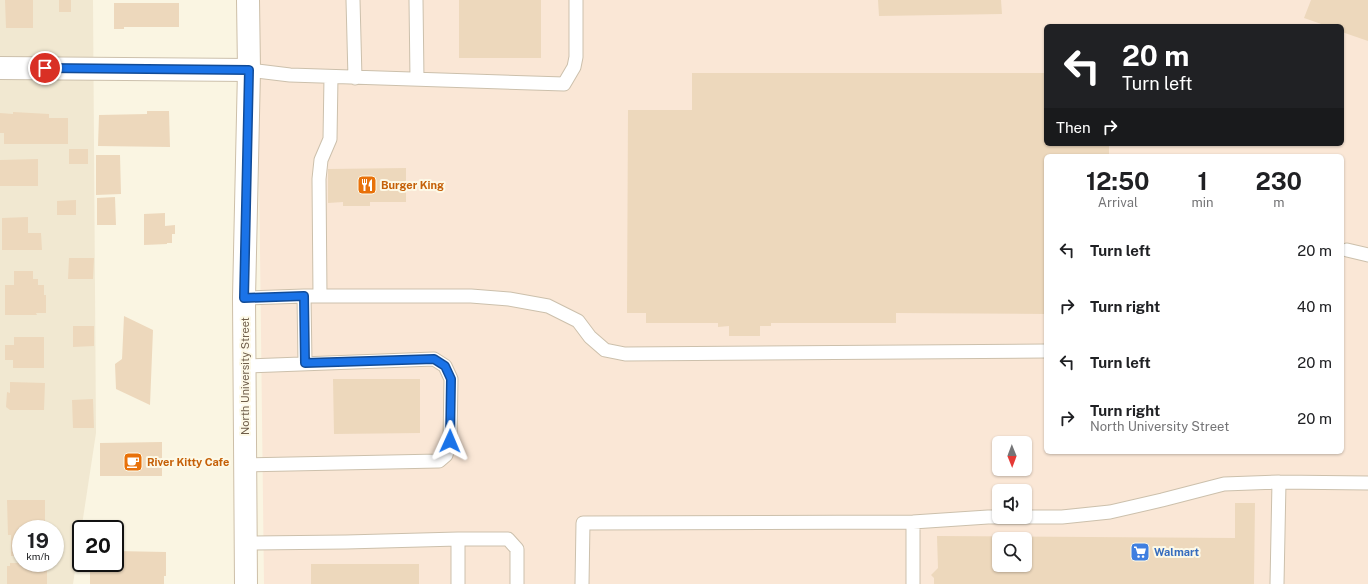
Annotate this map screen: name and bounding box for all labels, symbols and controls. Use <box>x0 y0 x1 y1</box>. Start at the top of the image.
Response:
text: 20 m <box>1122 39 1189 72</box>
icon: left <box>1056 40 1108 92</box>
pin <box>28 51 62 85</box>
icon: arrive <box>34 57 56 79</box>
text: Turn left <box>1122 73 1192 94</box>
icon: right <box>1099 116 1121 138</box>
text: Then <box>1056 119 1091 136</box>
text: 12:50 <box>1086 167 1150 195</box>
text: 1 <box>1197 167 1208 195</box>
text: 230 <box>1255 167 1302 195</box>
restaurant icon: Burger King <box>356 174 378 196</box>
place label: Burger King <box>381 179 444 191</box>
text: Arrival <box>1098 195 1138 210</box>
text: min <box>1192 195 1214 210</box>
text: m <box>1273 195 1284 210</box>
icon: left <box>1056 239 1078 261</box>
text: Turn left <box>1090 242 1151 259</box>
text: 20 m <box>1297 242 1332 259</box>
icon: right <box>1056 295 1078 317</box>
text: Turn right <box>1090 298 1160 315</box>
text: 40 m <box>1297 298 1332 315</box>
street label: North University Street <box>239 317 251 435</box>
icon: left <box>1056 351 1078 373</box>
text: Turn left <box>1090 354 1151 371</box>
text: 20 m <box>1297 354 1332 371</box>
text: Turn right <box>1090 402 1160 419</box>
icon: right <box>1056 407 1078 429</box>
text: 20 m <box>1297 410 1332 427</box>
text: North University Street <box>1090 419 1229 434</box>
position arrow <box>429 420 471 462</box>
north arrow <box>992 436 1032 476</box>
map controls <box>992 436 1032 572</box>
cafe icon: River Kitty Cafe <box>122 451 144 473</box>
place label: River Kitty Cafe <box>147 456 229 468</box>
button: sound <box>992 484 1032 524</box>
speed limit sign: 20 <box>72 520 124 572</box>
text: 19 <box>27 529 49 553</box>
button: search <box>992 532 1032 572</box>
supermarket icon: Walmart <box>1129 541 1151 563</box>
place label: Walmart <box>1154 546 1199 558</box>
text: km/h <box>26 550 50 562</box>

